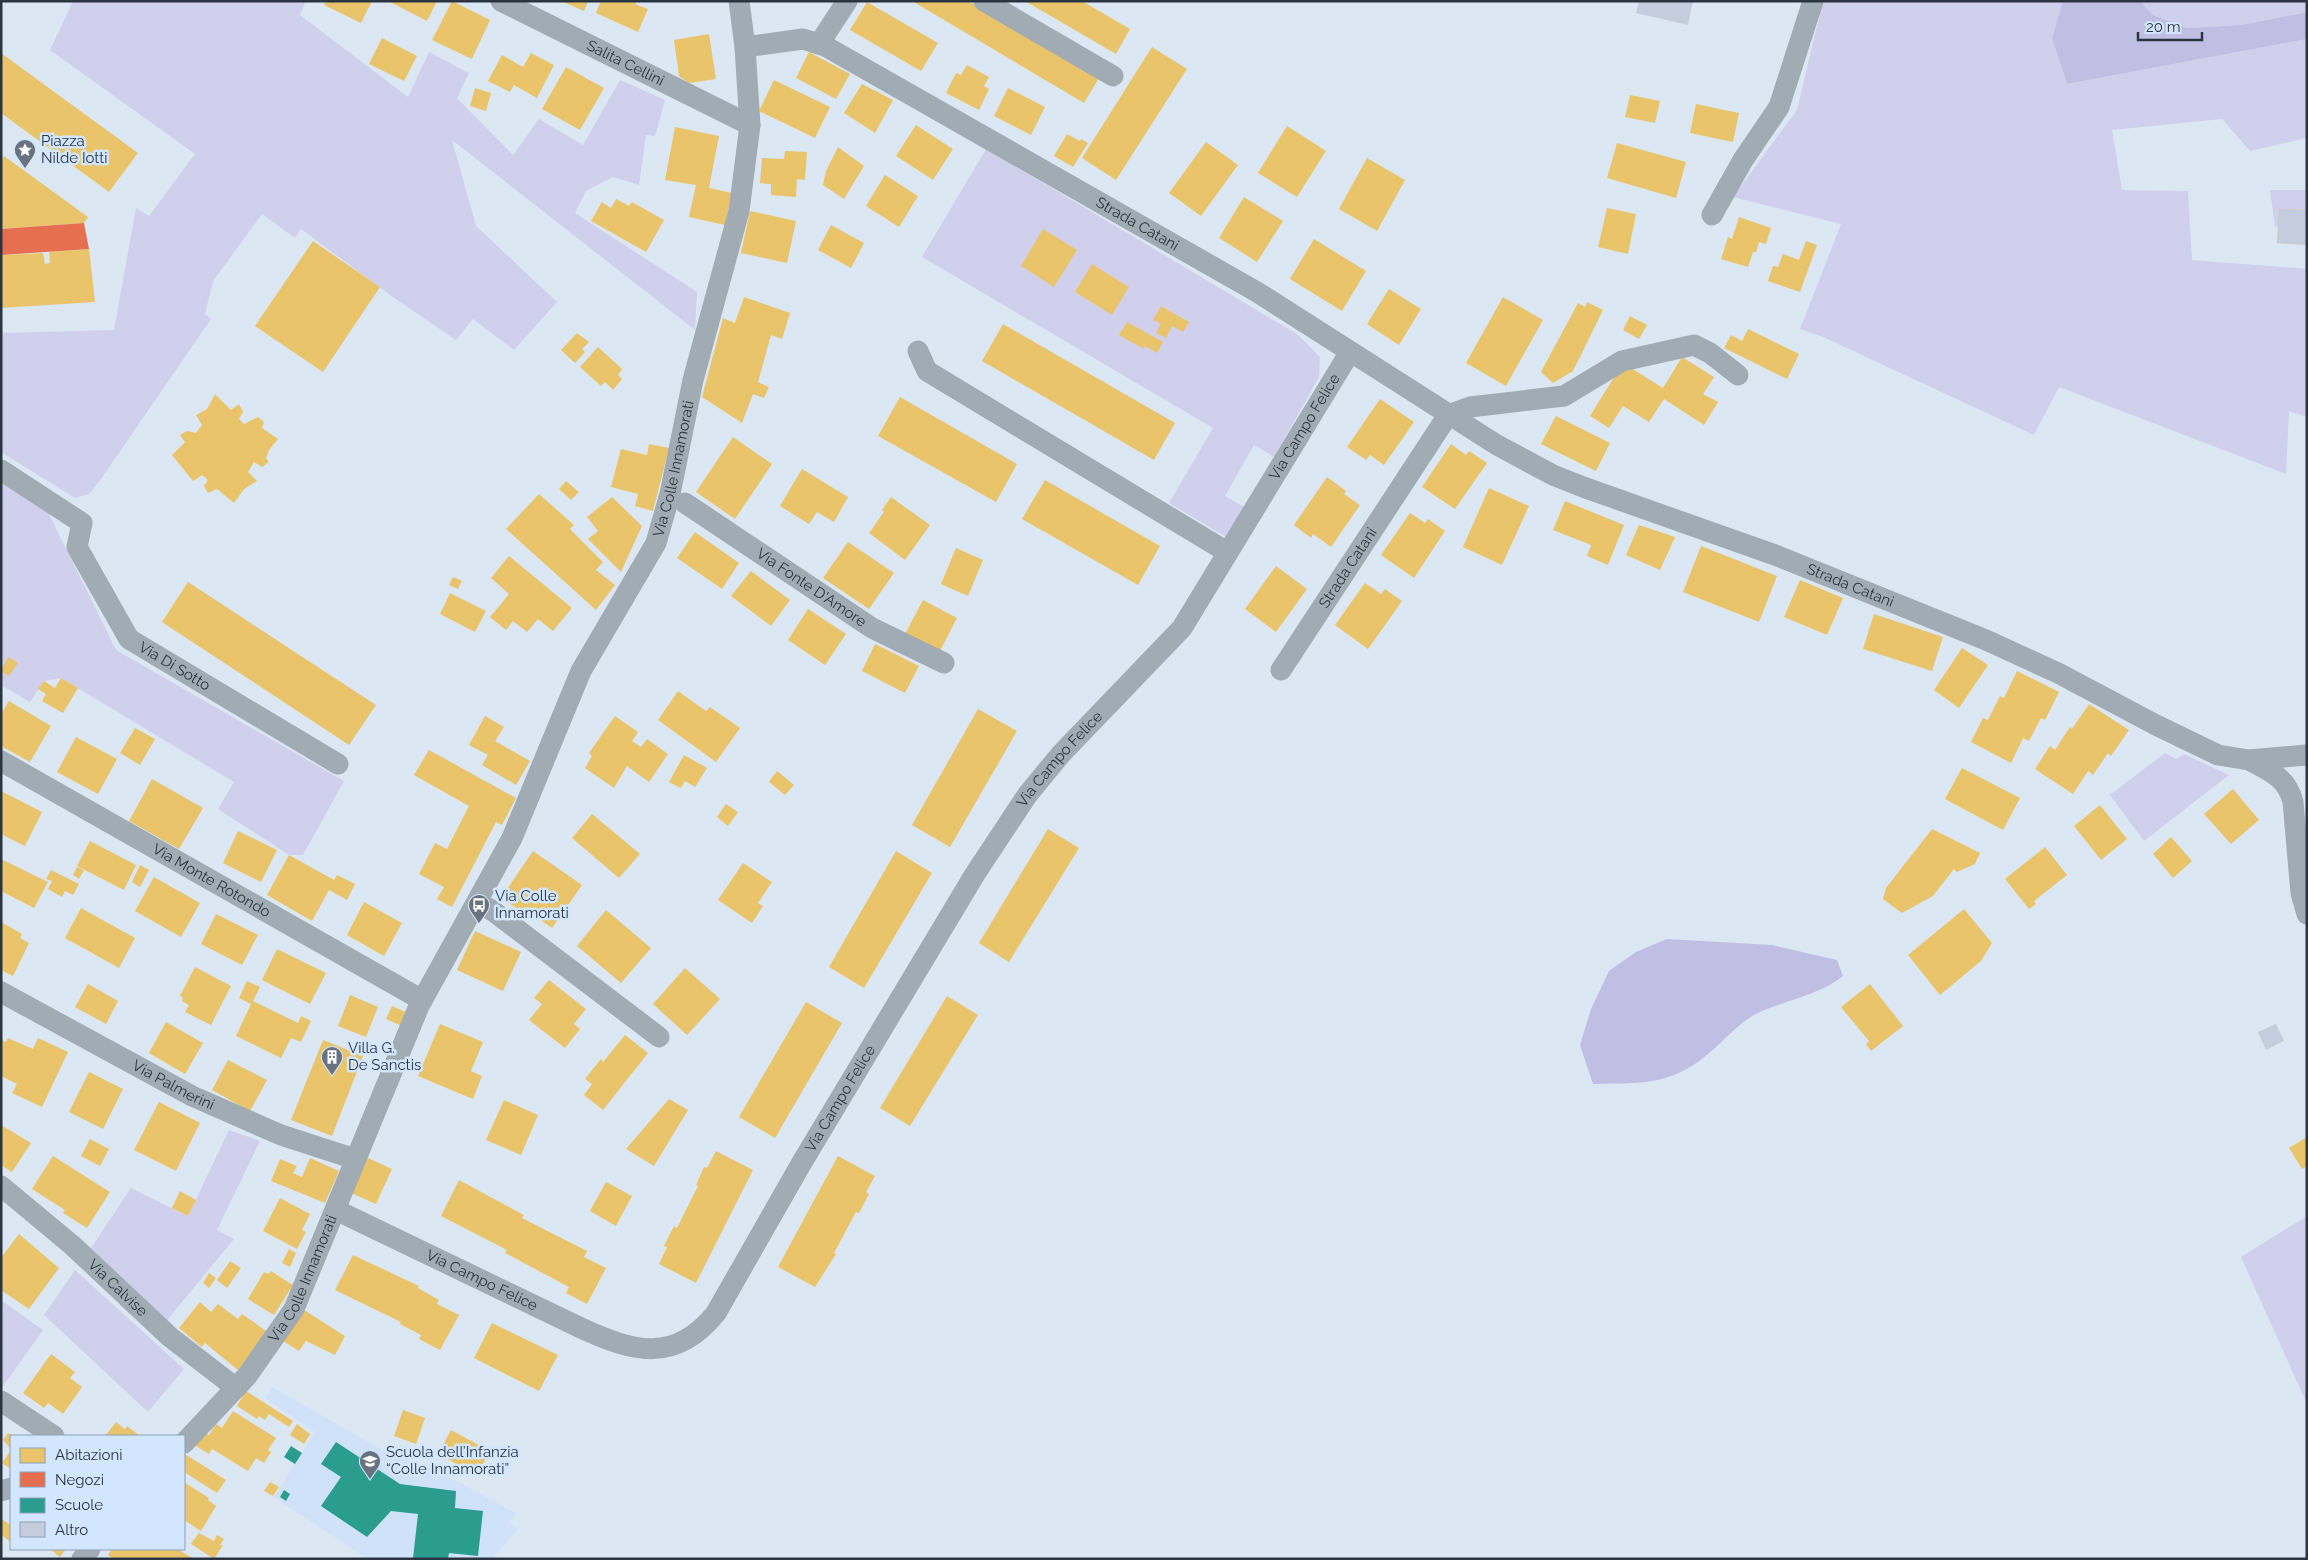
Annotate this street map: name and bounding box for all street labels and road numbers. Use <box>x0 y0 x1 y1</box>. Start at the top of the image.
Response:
street label: Salita Cellini <box>584 36 667 90</box>
street label: Strada Catani <box>1093 193 1182 255</box>
street label: Via Campo Felice <box>1265 370 1344 483</box>
street label: Via Colle Innamorati <box>649 399 698 539</box>
street label: Strada Catani <box>1315 524 1381 612</box>
street label: Via Fonte D'Amore <box>753 544 870 631</box>
street label: Strada Catani <box>1804 560 1896 611</box>
street label: Via Di Sotto <box>135 638 214 695</box>
street label: Via Campo Felice <box>1013 707 1106 810</box>
street label: Via Monte Rotondo <box>149 840 274 921</box>
street label: Via Campo Felice <box>801 1042 879 1155</box>
street label: Via Palmerini <box>129 1056 217 1114</box>
street label: Via Colle Innamorati <box>265 1212 341 1346</box>
street label: Via Campo Felice <box>423 1246 541 1315</box>
street label: Via Calvise <box>84 1256 151 1320</box>

